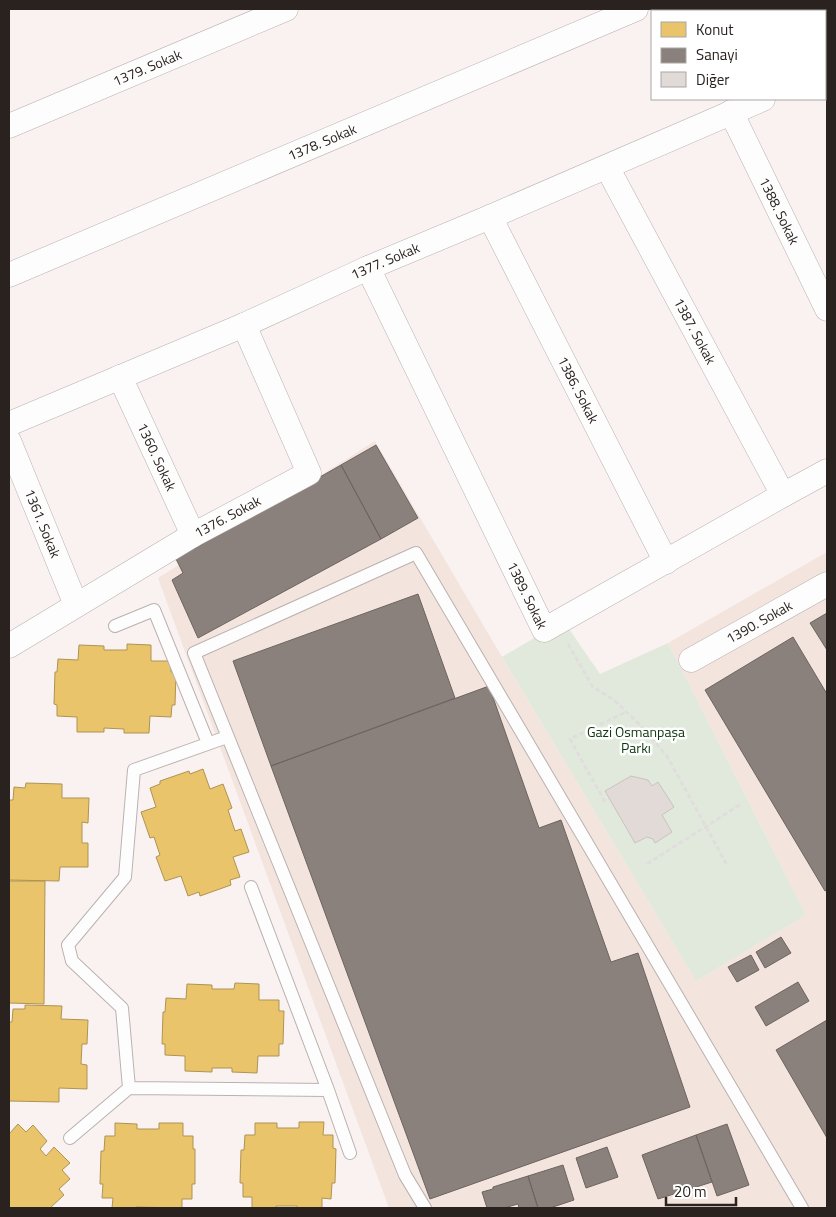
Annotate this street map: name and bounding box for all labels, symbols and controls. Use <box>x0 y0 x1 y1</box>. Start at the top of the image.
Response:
legend <box>651 10 826 100</box>
text: Konut <box>696 18 734 41</box>
street label: 1379. Sokak <box>109 43 185 91</box>
text: Sanayi <box>696 43 738 66</box>
text: Diğer <box>696 68 729 91</box>
street label: 1378. Sokak <box>284 118 360 166</box>
street label: 1388. Sokak <box>754 173 805 248</box>
street label: 1377. Sokak <box>347 237 423 285</box>
street label: 1387. Sokak <box>669 294 722 368</box>
street label: 1386. Sokak <box>553 352 605 427</box>
street label: 1360. Sokak <box>133 419 182 494</box>
street label: 1361. Sokak <box>20 485 67 561</box>
street label: 1376. Sokak <box>190 490 265 543</box>
street label: 1389. Sokak <box>502 558 553 633</box>
street label: 1390. Sokak <box>722 594 796 648</box>
park label: Gazi Osmanpaşa Parkı <box>587 721 685 758</box>
scale bar <box>666 1174 736 1206</box>
text: 20 m <box>674 1180 707 1203</box>

